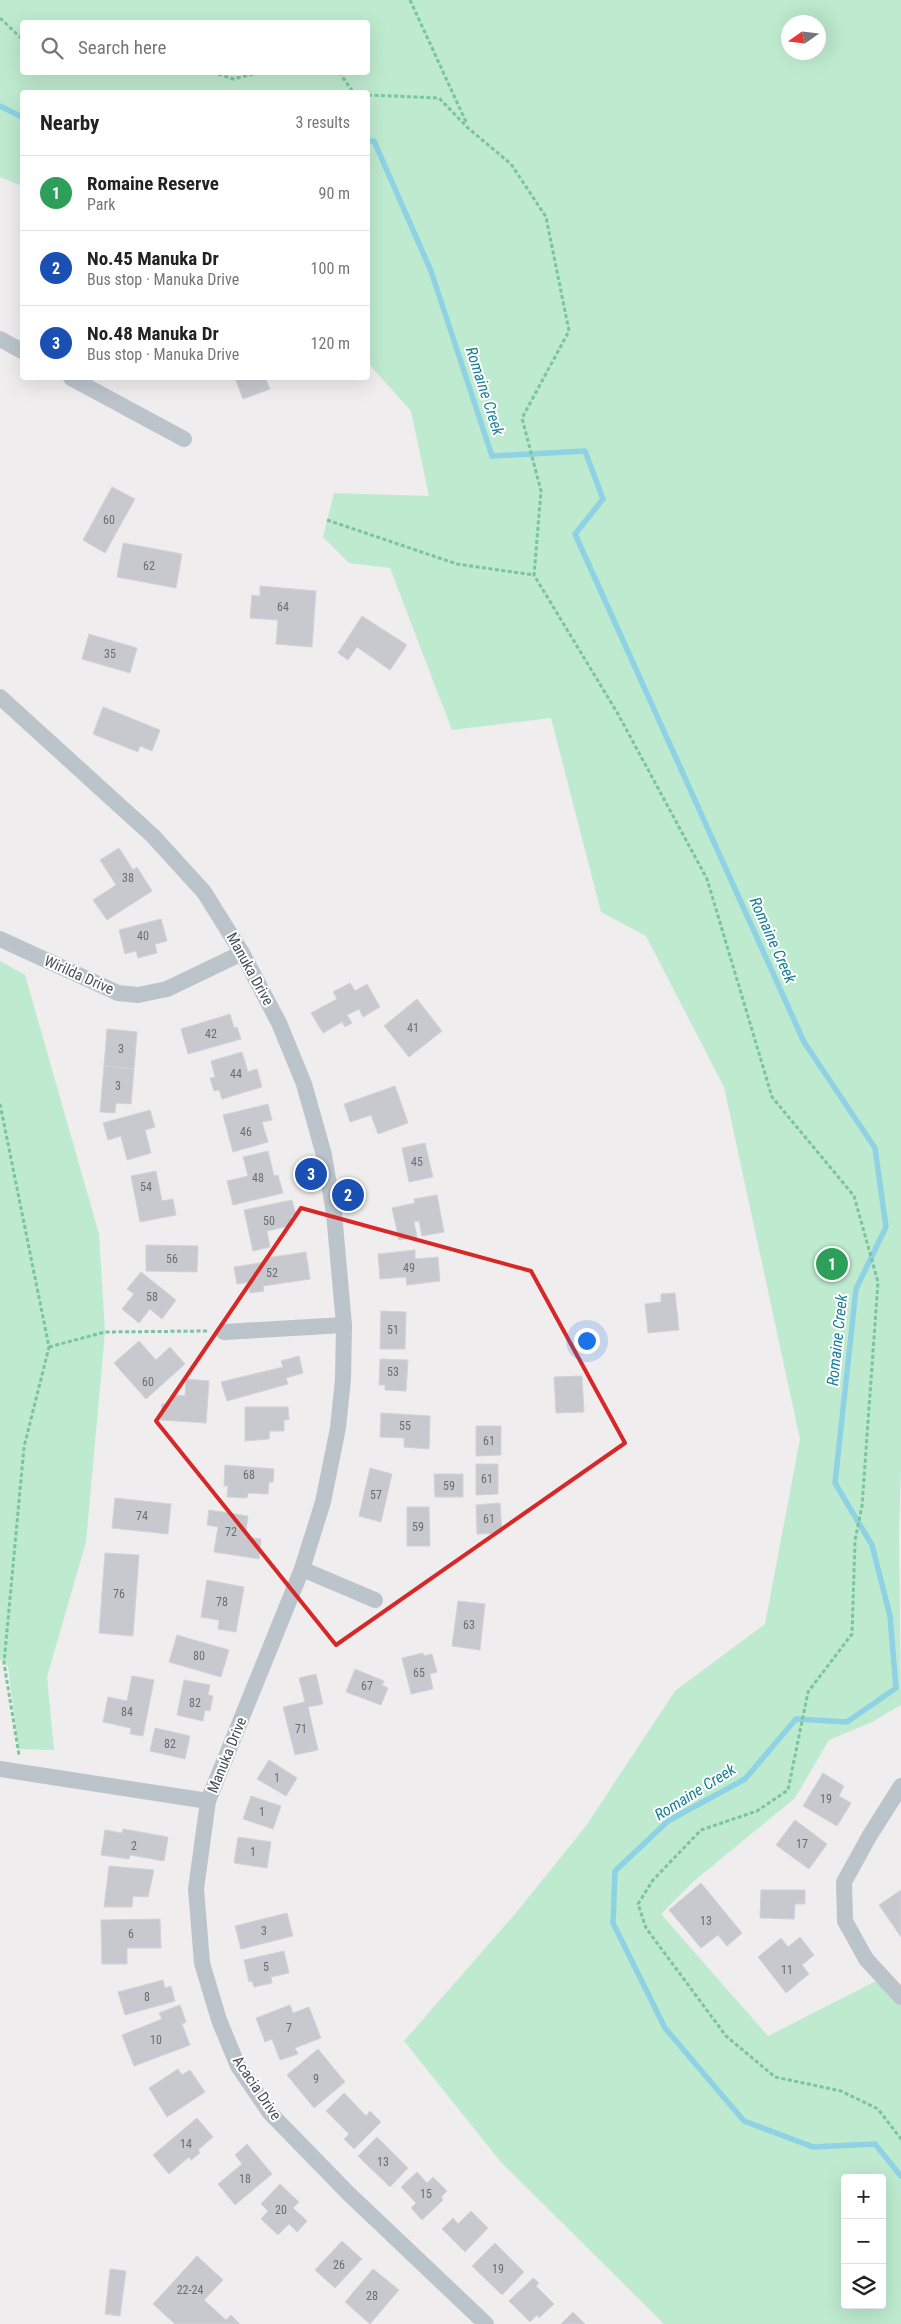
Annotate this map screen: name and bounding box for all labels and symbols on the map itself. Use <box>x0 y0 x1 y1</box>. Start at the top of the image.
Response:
north arrow <box>781 15 826 60</box>
water label: Romaine Creek <box>462 344 509 439</box>
house number: 60 <box>103 513 115 527</box>
house number: 62 <box>143 559 155 573</box>
house number: 64 <box>277 600 289 614</box>
house number: 35 <box>104 647 116 661</box>
house number: 38 <box>122 871 134 885</box>
water label: Romaine Creek <box>746 894 801 987</box>
house number: 40 <box>137 929 149 943</box>
street label: Manuka Drive <box>223 929 277 1009</box>
street label: Wirilda Drive <box>41 952 117 998</box>
house number: 41 <box>407 1021 419 1035</box>
house number: 42 <box>205 1027 217 1041</box>
house number: 3 <box>118 1042 124 1056</box>
house number: 44 <box>230 1067 242 1081</box>
house number: 3 <box>115 1079 121 1093</box>
house number: 46 <box>240 1125 252 1139</box>
pin: 3 <box>295 1155 327 1193</box>
house number: 45 <box>411 1155 423 1169</box>
house number: 48 <box>252 1171 264 1185</box>
pin: 2 <box>332 1176 364 1214</box>
house number: 54 <box>140 1180 152 1194</box>
house number: 50 <box>263 1214 275 1228</box>
pin: 1 <box>816 1245 848 1283</box>
house number: 56 <box>166 1252 178 1266</box>
house number: 49 <box>403 1261 415 1275</box>
house number: 52 <box>266 1266 278 1280</box>
house number: 58 <box>146 1290 158 1304</box>
water label: Romaine Creek <box>823 1292 851 1387</box>
house number: 51 <box>387 1323 399 1337</box>
your location <box>574 1328 600 1354</box>
house number: 53 <box>387 1365 399 1379</box>
house number: 60 <box>142 1375 154 1389</box>
house number: 55 <box>399 1419 411 1433</box>
house number: 61 <box>483 1434 495 1448</box>
house number: 68 <box>243 1468 255 1482</box>
house number: 61 <box>481 1472 493 1486</box>
house number: 59 <box>443 1479 455 1493</box>
house number: 57 <box>370 1488 382 1502</box>
house number: 74 <box>136 1509 148 1523</box>
house number: 61 <box>483 1512 495 1526</box>
house number: 59 <box>412 1520 424 1534</box>
house number: 72 <box>225 1525 237 1539</box>
house number: 76 <box>113 1587 125 1601</box>
house number: 78 <box>216 1595 228 1609</box>
house number: 63 <box>463 1618 475 1632</box>
house number: 80 <box>193 1649 205 1663</box>
house number: 65 <box>413 1666 425 1680</box>
house number: 67 <box>361 1679 373 1693</box>
house number: 82 <box>189 1696 201 1710</box>
house number: 84 <box>121 1705 133 1719</box>
street label: Manuka Drive <box>204 1714 250 1796</box>
house number: 71 <box>295 1722 307 1736</box>
house number: 82 <box>164 1737 176 1751</box>
water label: Romaine Creek <box>651 1759 740 1824</box>
house number: 1 <box>274 1771 280 1785</box>
house number: 19 <box>820 1792 832 1806</box>
house number: 1 <box>259 1805 265 1819</box>
house number: 17 <box>796 1837 808 1851</box>
house number: 2 <box>131 1839 137 1853</box>
house number: 1 <box>250 1845 256 1859</box>
house number: 13 <box>700 1914 712 1928</box>
house number: 3 <box>261 1924 267 1938</box>
house number: 6 <box>128 1927 134 1941</box>
house number: 5 <box>263 1960 269 1974</box>
house number: 11 <box>781 1963 793 1977</box>
house number: 8 <box>144 1990 150 2004</box>
house number: 7 <box>286 2021 292 2035</box>
house number: 10 <box>150 2033 162 2047</box>
street label: Acacia Drive <box>229 2052 285 2124</box>
house number: 9 <box>313 2072 319 2086</box>
house number: 14 <box>180 2137 192 2151</box>
house number: 13 <box>377 2155 389 2169</box>
house number: 18 <box>239 2172 251 2186</box>
house number: 15 <box>420 2187 432 2201</box>
house number: 20 <box>275 2203 287 2217</box>
house number: 26 <box>333 2258 345 2272</box>
house number: 19 <box>492 2262 504 2276</box>
house number: 22-24 <box>177 2283 203 2297</box>
house number: 28 <box>366 2289 378 2303</box>

